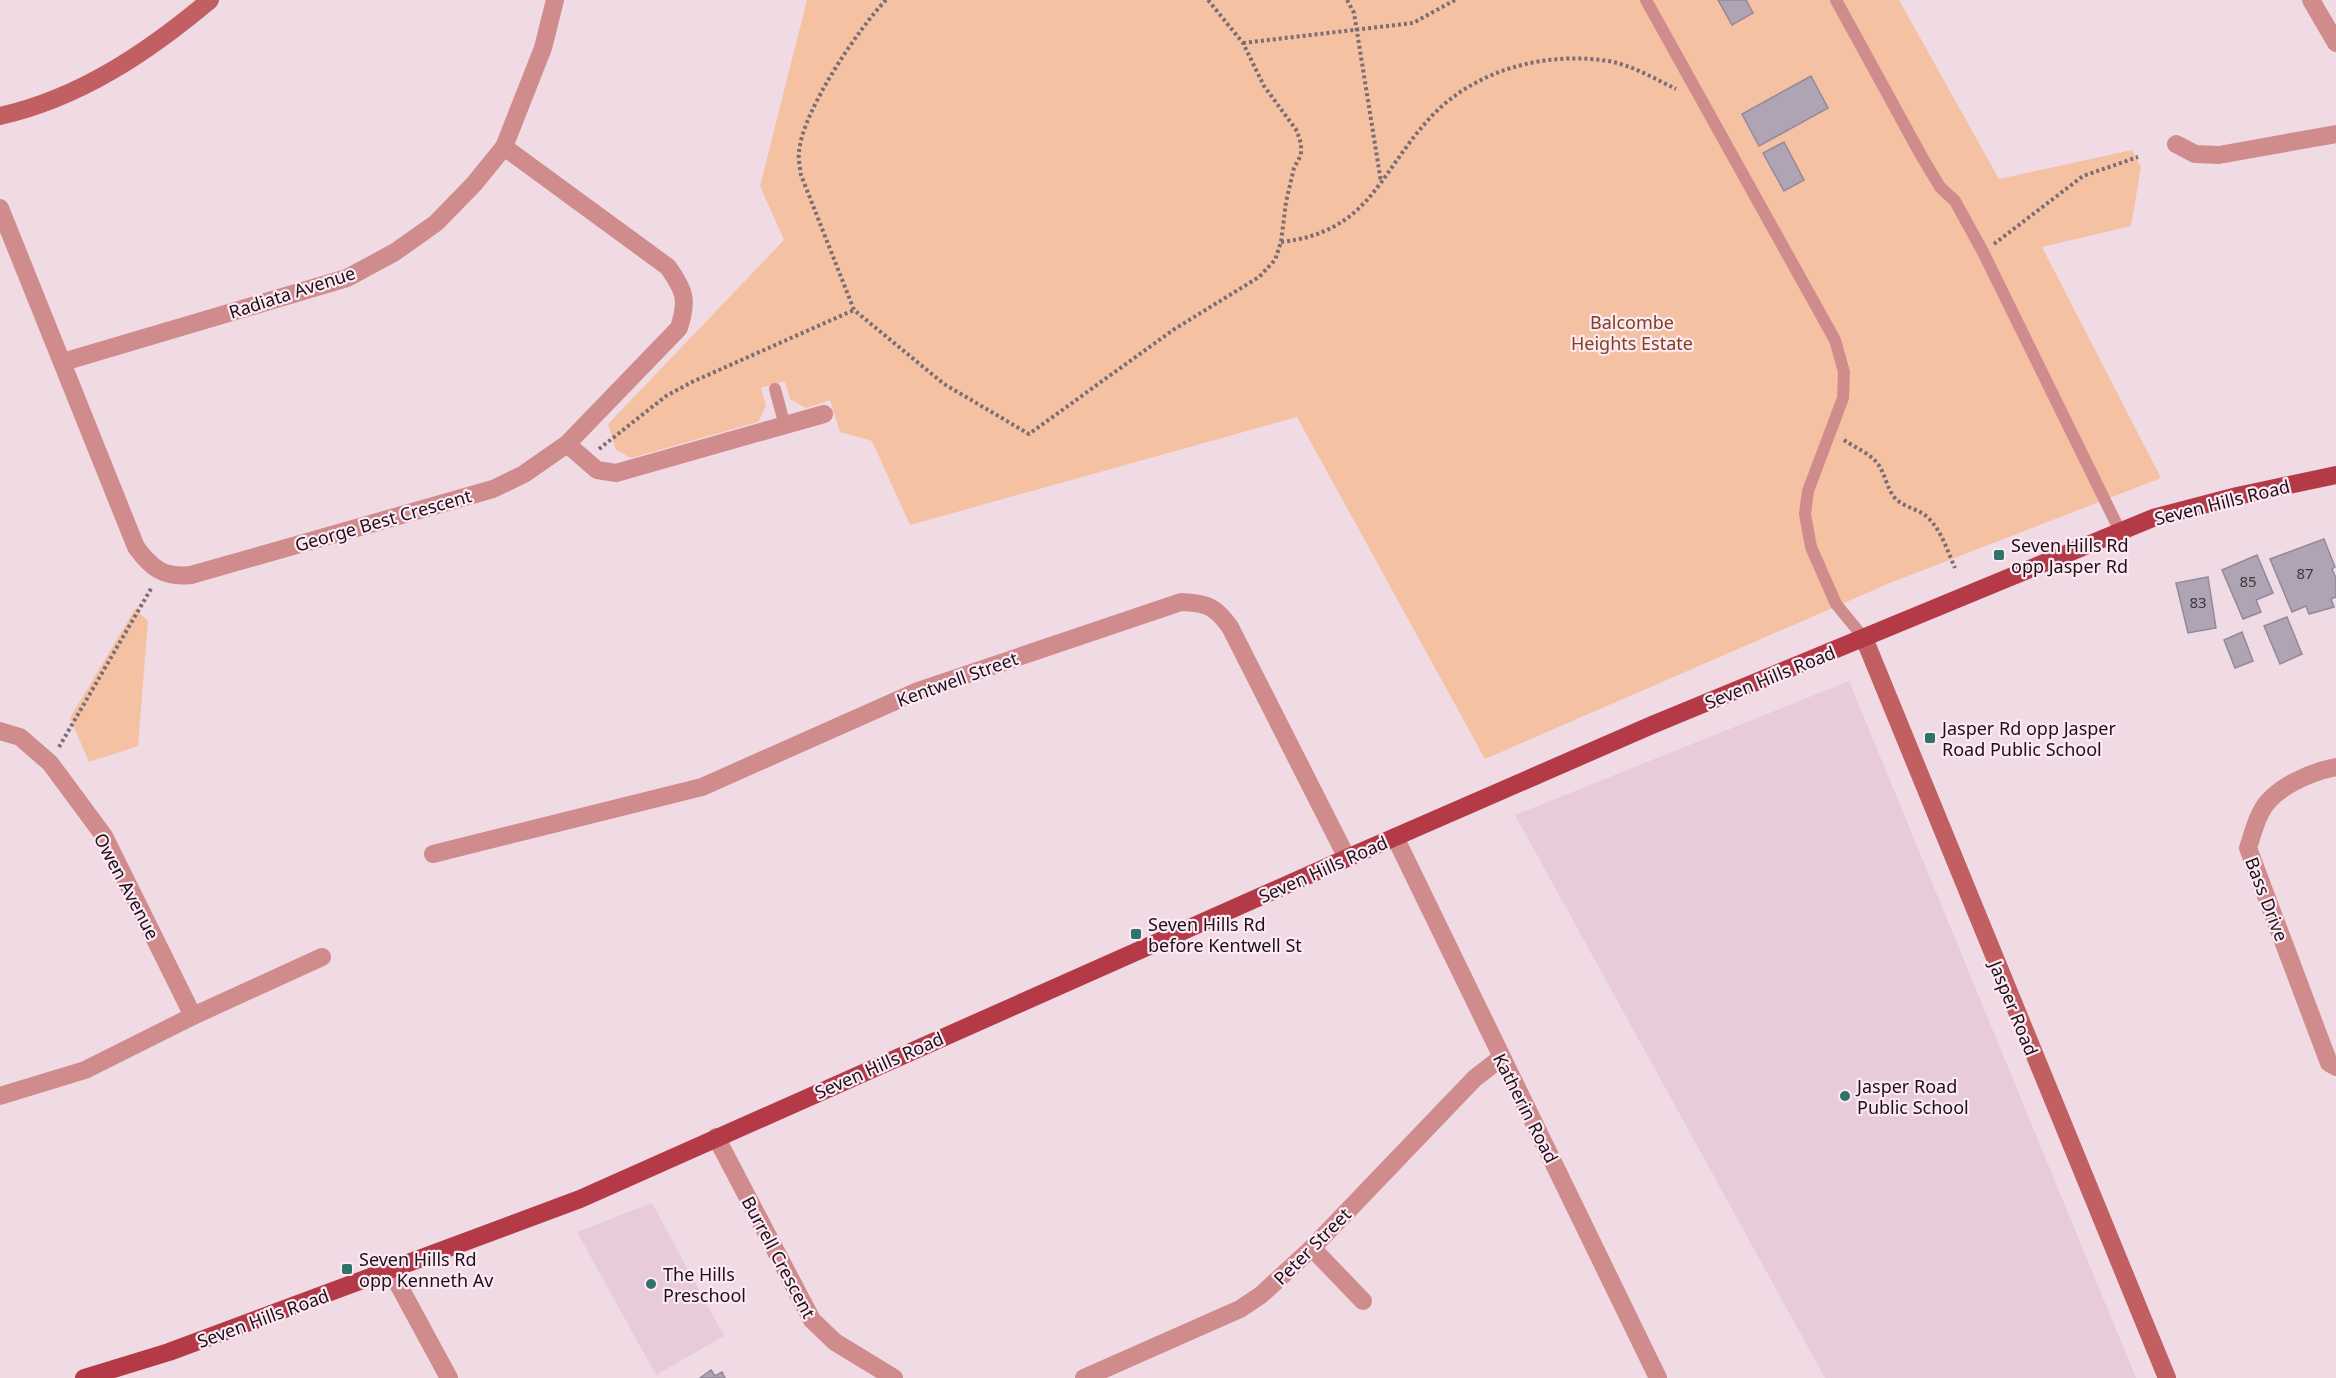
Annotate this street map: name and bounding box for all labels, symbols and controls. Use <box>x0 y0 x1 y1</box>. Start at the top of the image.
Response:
street label: Radiata Avenue <box>226 260 358 324</box>
park label: Balcombe Heights Estate <box>1571 310 1693 355</box>
street label: Seven Hills Road <box>2152 474 2292 530</box>
street label: George Best Crescent <box>292 483 475 557</box>
place label: Seven Hills Rd opp Jasper Rd <box>2011 533 2129 578</box>
marker: Seven Hills Rd opp Jasper Rd <box>1992 548 2006 562</box>
house number: 87 <box>2296 563 2314 583</box>
house number: 85 <box>2239 571 2257 591</box>
house number: 83 <box>2189 592 2207 612</box>
street label: Seven Hills Road <box>1701 640 1839 714</box>
street label: Kentwell Street <box>893 646 1021 712</box>
place label: Jasper Rd opp Jasper Road Public School <box>1940 716 2116 761</box>
marker: Jasper Rd opp Jasper Road Public School <box>1923 731 1937 745</box>
street label: Owen Avenue <box>89 829 165 943</box>
street label: Seven Hills Road <box>1255 830 1391 908</box>
street label: Bass Drive <box>2240 854 2294 944</box>
place label: Seven Hills Rd before Kentwell St <box>1148 912 1302 957</box>
marker: Seven Hills Rd before Kentwell St <box>1129 927 1143 941</box>
street label: Jasper Road <box>1983 955 2044 1059</box>
street label: Seven Hills Road <box>811 1026 947 1104</box>
street label: Katherin Road <box>1488 1049 1564 1167</box>
place label: Jasper Road Public School <box>1855 1074 1969 1119</box>
marker: Jasper Road Public School <box>1838 1089 1852 1103</box>
street label: Burrell Crescent <box>737 1192 822 1323</box>
street label: Peter Street <box>1268 1202 1356 1290</box>
place label: Seven Hills Rd opp Kenneth Av <box>359 1247 494 1292</box>
marker: Seven Hills Rd opp Kenneth Av <box>340 1262 354 1276</box>
place label: The Hills Preschool <box>663 1262 746 1307</box>
marker: The Hills Preschool <box>644 1277 658 1291</box>
street label: Seven Hills Road <box>194 1283 332 1353</box>

